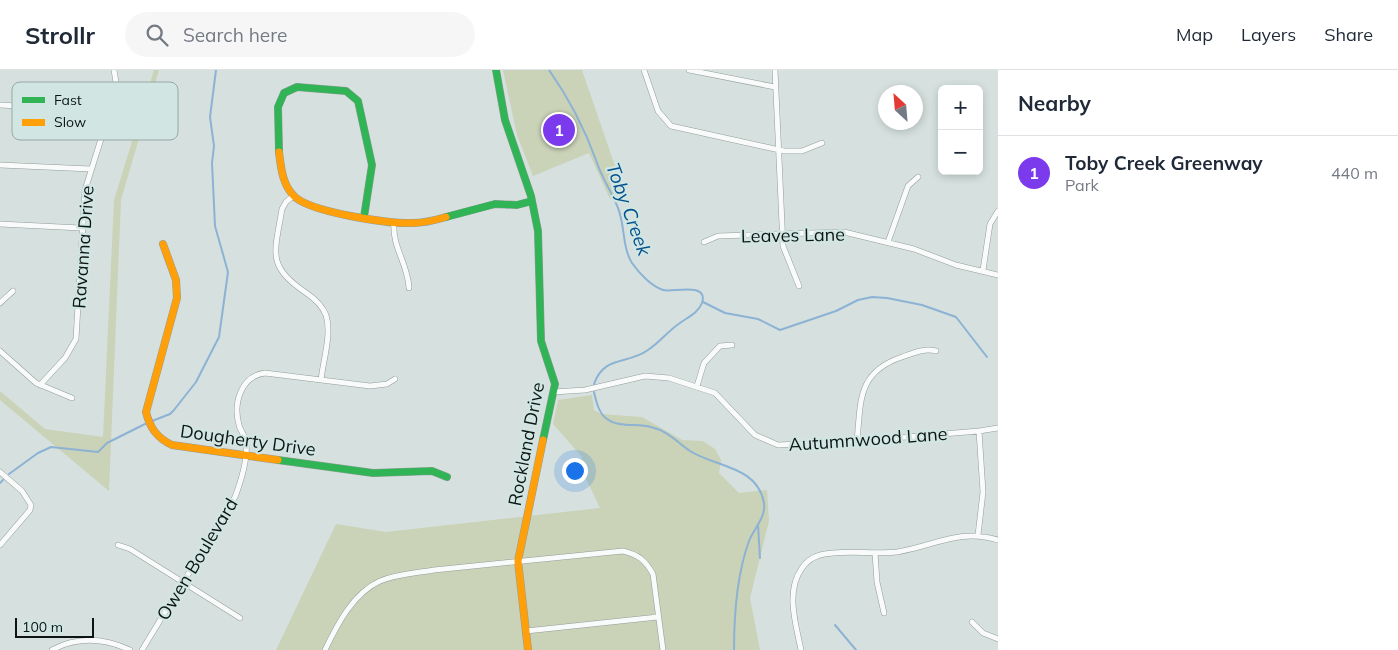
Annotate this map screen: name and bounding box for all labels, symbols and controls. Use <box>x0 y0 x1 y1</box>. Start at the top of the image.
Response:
search box <box>125 12 475 57</box>
text: Strollr <box>25 20 95 50</box>
icon: search <box>143 21 171 49</box>
text: Search here <box>183 23 287 47</box>
text: Map <box>1176 23 1213 46</box>
text: Layers <box>1241 23 1296 46</box>
text: Share <box>1324 23 1373 46</box>
legend <box>12 82 178 140</box>
north arrow <box>878 85 923 130</box>
map controls <box>938 85 983 175</box>
button: + <box>938 85 983 130</box>
text: Nearby <box>1018 90 1091 116</box>
text: Fast <box>54 91 82 109</box>
pin: 1 <box>543 111 575 149</box>
text: Slow <box>54 113 86 131</box>
button: − <box>938 130 983 175</box>
text: Toby Creek Greenway <box>1065 151 1263 175</box>
water label: Toby Creek <box>601 159 657 260</box>
text: 1 <box>1029 163 1039 183</box>
text: 440 m <box>1331 163 1378 183</box>
text: Park <box>1065 175 1099 195</box>
street label: Ravanna Drive <box>67 185 99 309</box>
street label: Leaves Lane <box>741 223 845 247</box>
street label: Rockland Drive <box>503 380 549 508</box>
street label: Dougherty Drive <box>179 419 317 461</box>
street label: Autumnwood Lane <box>788 422 948 456</box>
your location <box>562 458 588 484</box>
street label: Owen Boulevard <box>151 494 243 624</box>
scale bar <box>15 615 94 638</box>
text: 100 m <box>22 618 63 636</box>

